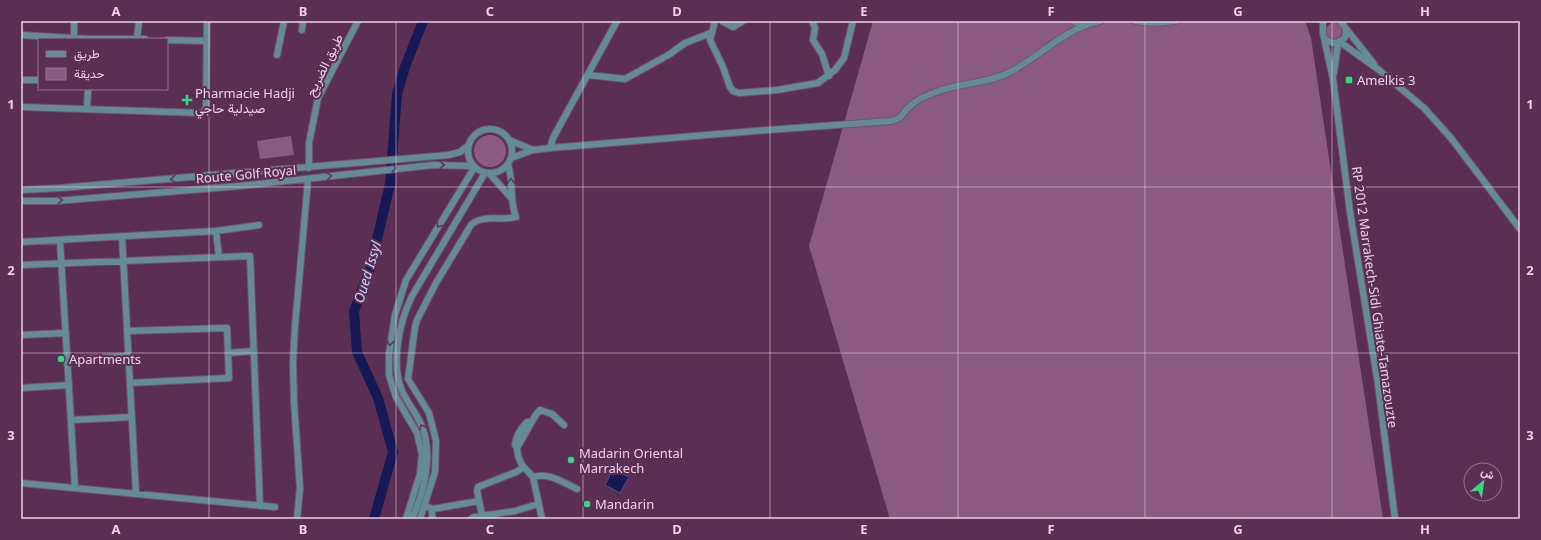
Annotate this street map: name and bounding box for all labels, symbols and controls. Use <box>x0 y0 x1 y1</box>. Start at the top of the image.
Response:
text: A <box>112 2 121 20</box>
text: B <box>299 2 307 20</box>
text: C <box>486 2 494 20</box>
text: D <box>672 2 682 20</box>
text: E <box>860 2 868 20</box>
text: F <box>1047 2 1055 20</box>
text: G <box>1233 2 1243 20</box>
text: H <box>1420 2 1430 20</box>
street label: طريق الضريح <box>301 31 348 100</box>
legend <box>38 38 168 90</box>
text: طريق <box>74 45 100 62</box>
text: حديقة <box>74 65 104 82</box>
place label: Amelkis 3 <box>1357 71 1416 89</box>
marker: Amelkis 3 <box>1344 75 1354 85</box>
place label: Pharmacie Hadji صيدلية حاجي <box>195 84 295 119</box>
text: 1 <box>7 95 15 113</box>
marker: Pharmacie Hadji صيدلية حاجي <box>182 95 192 105</box>
text: 1 <box>1526 95 1534 113</box>
street label: Route Golf Royal <box>195 161 297 187</box>
one-way arrow <box>439 161 445 169</box>
one-way arrow <box>391 164 397 173</box>
street label: RP 2012 Marrakech-Sidi Ghiate-Tamazouzte <box>1348 165 1402 429</box>
one-way arrow <box>326 172 332 181</box>
one-way arrow <box>170 174 176 183</box>
one-way arrow <box>507 178 515 184</box>
one-way arrow <box>57 196 63 205</box>
one-way arrow <box>437 221 444 228</box>
water label: Oued Issyl <box>349 238 386 305</box>
text: 2 <box>7 261 15 279</box>
text: 2 <box>1526 261 1534 279</box>
one-way arrow <box>387 340 395 346</box>
place label: Apartments <box>69 350 141 368</box>
marker: Apartments <box>56 354 66 364</box>
one-way arrow <box>419 423 427 431</box>
text: 3 <box>7 426 15 444</box>
text: 3 <box>1526 426 1534 444</box>
place label: Madarin Oriental Marrakech <box>579 444 683 477</box>
marker: Madarin Oriental Marrakech <box>566 455 576 465</box>
north arrow <box>1463 462 1503 502</box>
text: ش <box>1479 463 1498 483</box>
place label: Mandarin <box>595 495 654 513</box>
marker: Mandarin <box>582 499 592 509</box>
text: A <box>112 520 121 538</box>
text: B <box>299 520 307 538</box>
text: C <box>486 520 494 538</box>
text: D <box>672 520 682 538</box>
text: E <box>860 520 868 538</box>
text: F <box>1047 520 1055 538</box>
text: G <box>1233 520 1243 538</box>
text: H <box>1420 520 1430 538</box>

